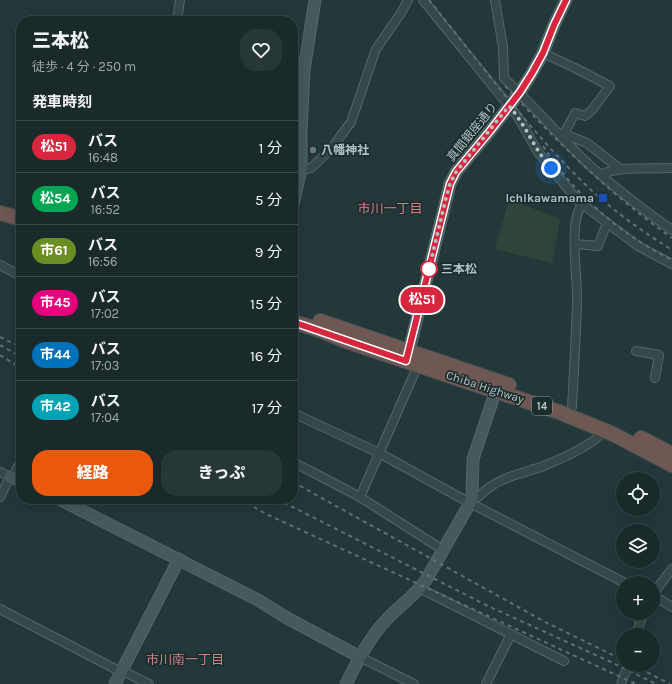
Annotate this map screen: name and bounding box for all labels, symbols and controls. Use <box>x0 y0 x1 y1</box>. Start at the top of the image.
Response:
button: heart <box>240 29 282 71</box>
text: 三本松 <box>32 30 89 52</box>
text: 徒歩 · 4 分 · 250 m <box>32 59 136 74</box>
text: 発車時刻 <box>32 93 92 111</box>
street label: 真間銀座通り <box>444 100 500 164</box>
text: バス <box>88 132 118 150</box>
text: 松51 <box>40 138 68 155</box>
text: 1 分 <box>258 139 282 157</box>
place label: 八幡神社 <box>321 143 369 157</box>
marker: 八幡神社 <box>308 145 318 155</box>
text: 16:48 <box>88 150 118 165</box>
your location <box>541 158 561 178</box>
text: バス <box>90 184 121 202</box>
text: 松54 <box>40 190 70 207</box>
text: 5 分 <box>255 191 282 209</box>
place label: Ichikawamama <box>506 191 594 205</box>
marker: Ichikawamama <box>597 192 609 204</box>
district label: 市川一丁目 <box>357 201 423 216</box>
text: 16:52 <box>90 202 120 217</box>
text: バス <box>88 236 118 254</box>
text: 市61 <box>40 242 68 259</box>
text: 9 分 <box>255 243 282 261</box>
text: 16:56 <box>88 254 118 269</box>
marker: 三本松 <box>420 260 438 278</box>
place label: 三本松 <box>441 262 477 276</box>
line badge: 松51 <box>399 287 445 313</box>
text: バス <box>90 288 121 306</box>
text: 松51 <box>408 291 436 308</box>
text: 市45 <box>40 294 70 311</box>
text: 15 分 <box>250 295 282 313</box>
text: 17:02 <box>90 306 119 321</box>
text: バス <box>91 340 121 358</box>
text: 市44 <box>40 346 71 363</box>
text: 16 分 <box>250 347 282 365</box>
text: 17:03 <box>91 358 119 373</box>
street label: Chiba Highway <box>444 368 526 406</box>
text: バス <box>91 392 121 410</box>
road number: 14 <box>532 397 552 415</box>
text: 市42 <box>40 398 71 415</box>
text: 17 分 <box>251 399 282 417</box>
text: 17:04 <box>91 410 119 425</box>
button: 経路 <box>32 450 153 496</box>
button: きっぷ <box>161 450 282 496</box>
map controls <box>616 472 660 672</box>
button: locate <box>616 472 660 516</box>
button: layers <box>616 524 660 568</box>
button: + <box>616 576 660 620</box>
button: − <box>616 628 660 672</box>
district label: 市川南一丁目 <box>146 652 224 667</box>

